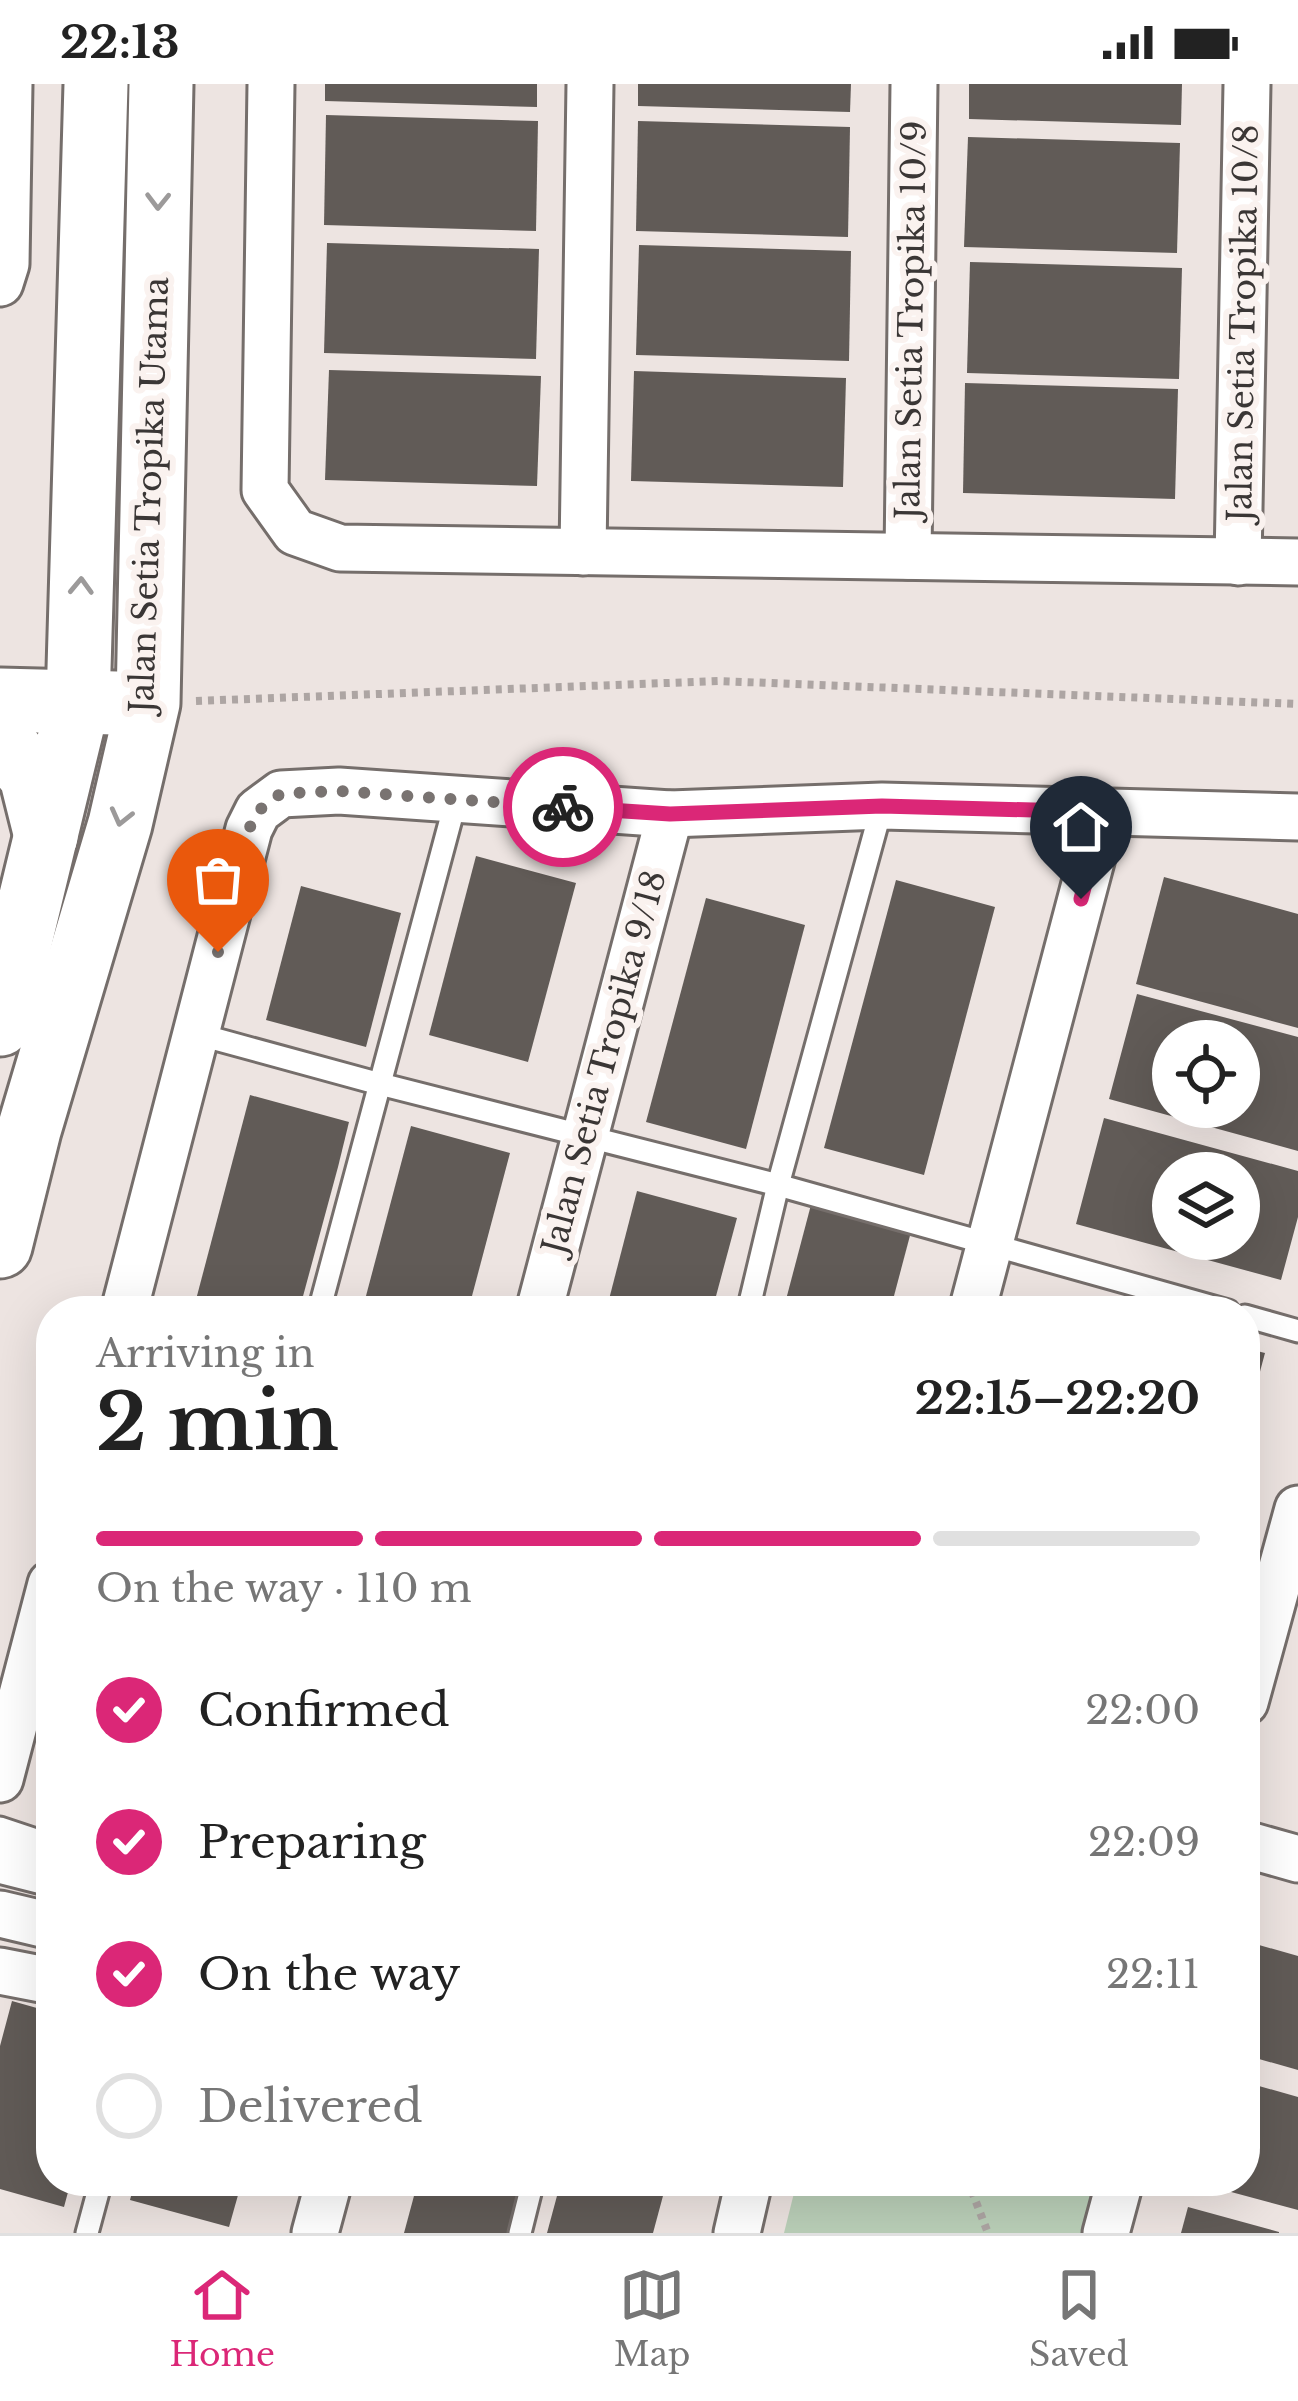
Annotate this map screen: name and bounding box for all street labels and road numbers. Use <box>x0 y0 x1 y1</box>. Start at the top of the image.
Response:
street label: Jalan Setia Tropika 10/9 <box>887 120 935 524</box>
street label: Jalan Setia Tropika 10/8 <box>1219 124 1267 526</box>
street label: Jalan Setia Tropika Utama <box>121 276 177 718</box>
street label: Jalan Setia Tropika 9/18 <box>532 866 675 1262</box>

